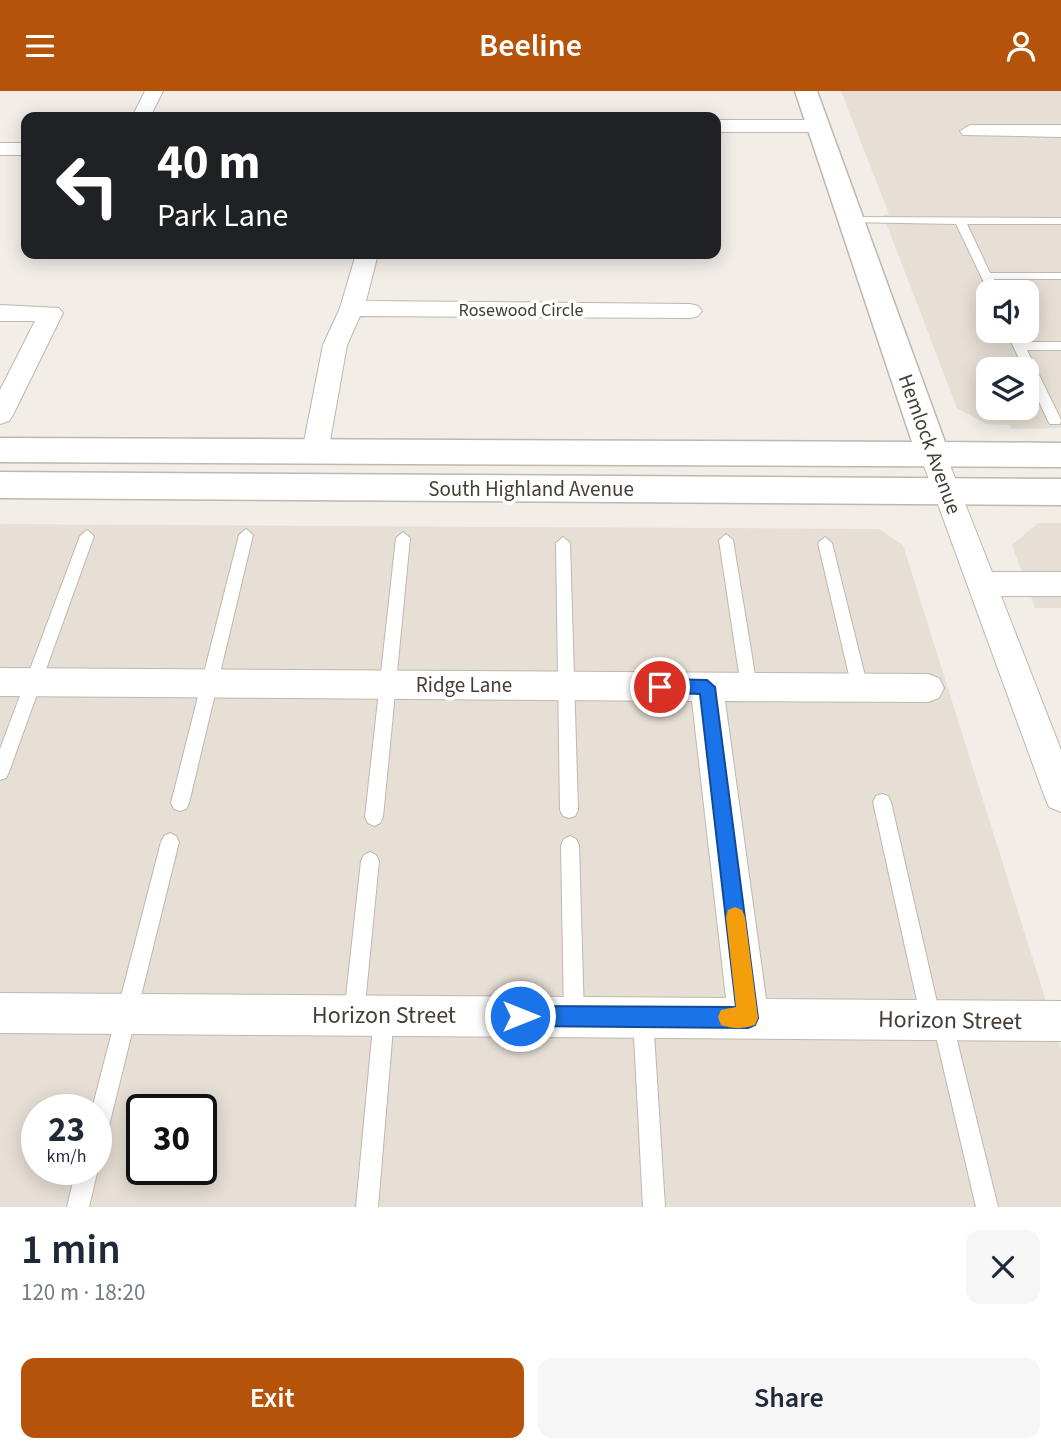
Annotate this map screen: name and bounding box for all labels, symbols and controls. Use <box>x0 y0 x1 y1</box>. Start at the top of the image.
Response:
text: Beeline <box>479 23 582 69</box>
icon: menu <box>21 27 59 65</box>
icon: person <box>1002 27 1040 65</box>
text: 40 m <box>157 128 261 198</box>
icon: left <box>42 140 133 231</box>
text: Park Lane <box>157 193 288 239</box>
map controls <box>976 280 1039 420</box>
button: sound <box>976 280 1039 343</box>
street label: Rosewood Circle <box>459 298 583 323</box>
button: layers <box>976 357 1039 420</box>
street label: Hemlock Avenue <box>891 370 969 518</box>
street label: South Highland Avenue <box>428 474 634 504</box>
pin <box>630 657 690 717</box>
icon: arrive <box>641 668 679 706</box>
street label: Ridge Lane <box>416 670 512 700</box>
position arrow <box>483 979 557 1053</box>
street label: Horizon Street <box>312 998 456 1033</box>
street label: Horizon Street <box>878 1002 1022 1039</box>
speed limit sign: 30 <box>126 1094 217 1185</box>
text: 23 <box>48 1105 85 1155</box>
text: km/h <box>47 1144 86 1169</box>
text: 1 min <box>21 1220 121 1280</box>
button: close <box>966 1230 1040 1304</box>
text: 120 m · 18:20 <box>21 1276 145 1309</box>
button: Exit <box>21 1358 524 1438</box>
button: Share <box>538 1358 1040 1438</box>

